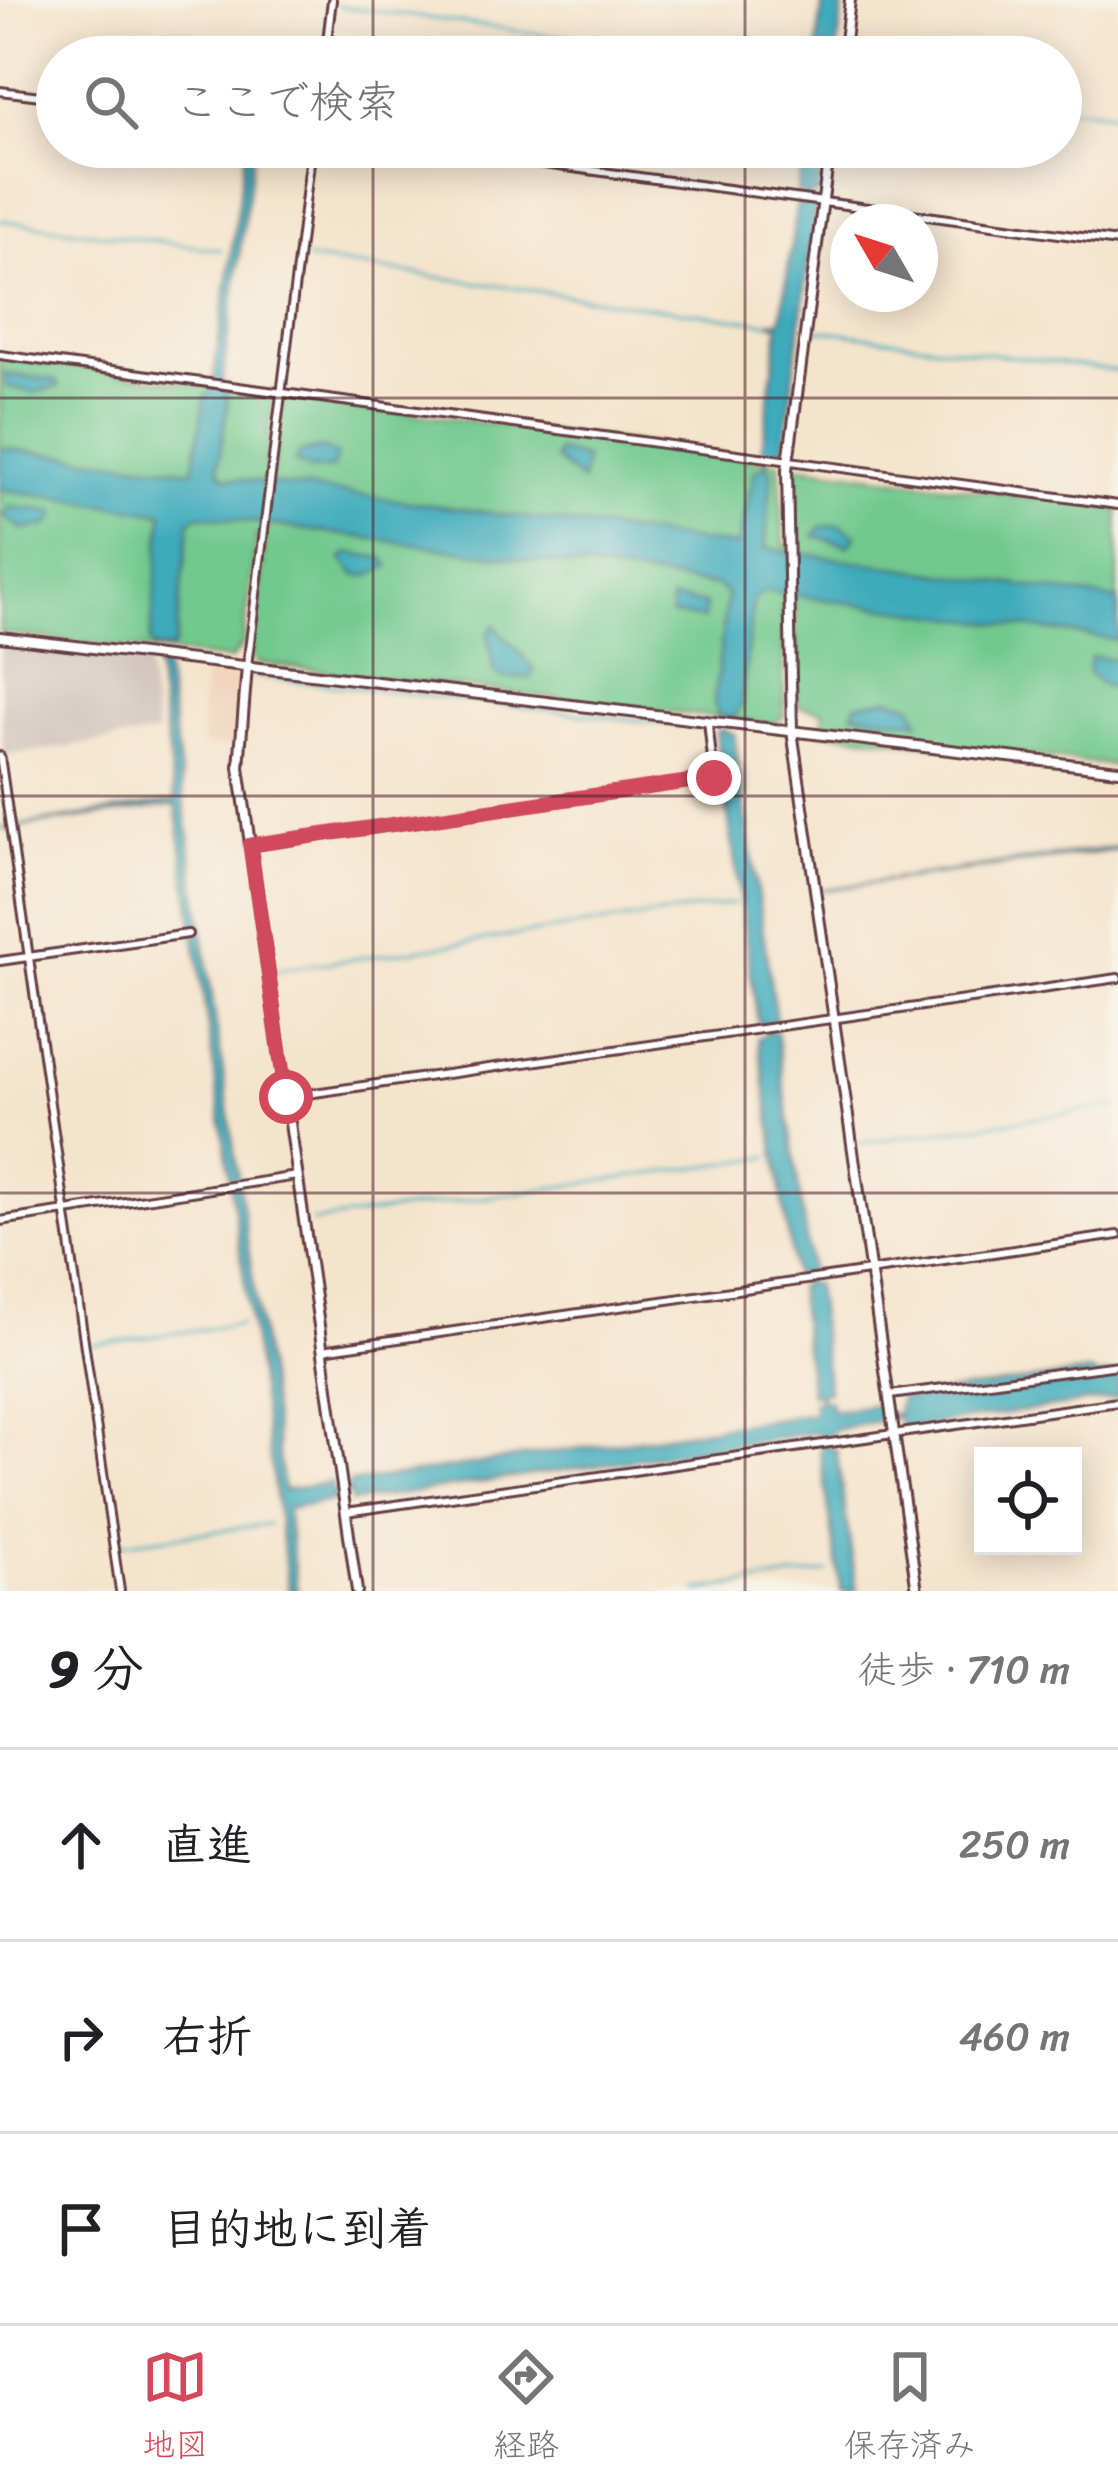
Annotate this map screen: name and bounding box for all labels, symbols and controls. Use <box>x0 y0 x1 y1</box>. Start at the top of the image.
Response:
search box <box>36 36 1082 168</box>
text: ここで検索 <box>174 62 399 142</box>
icon: search <box>78 69 144 135</box>
north arrow <box>830 204 938 312</box>
route end <box>687 751 741 805</box>
route start <box>259 1070 313 1124</box>
map controls <box>974 1447 1082 1555</box>
button: locate <box>974 1447 1082 1555</box>
text: 9 分 <box>48 1624 144 1714</box>
text: 徒歩 · 710 m <box>858 1635 1070 1704</box>
text: 直進 <box>162 1805 252 1885</box>
text: 250 m <box>959 1810 1070 1879</box>
icon: ahead <box>48 1812 114 1878</box>
text: 右折 <box>162 1997 252 2077</box>
text: 460 m <box>959 2002 1070 2071</box>
icon: right <box>48 2004 114 2070</box>
text: 目的地に到着 <box>162 2189 432 2269</box>
icon: arrive <box>48 2196 114 2262</box>
tab: 地図 <box>142 2344 208 2474</box>
tab: 経路 <box>493 2344 559 2474</box>
tab: 保存済み <box>844 2344 976 2474</box>

